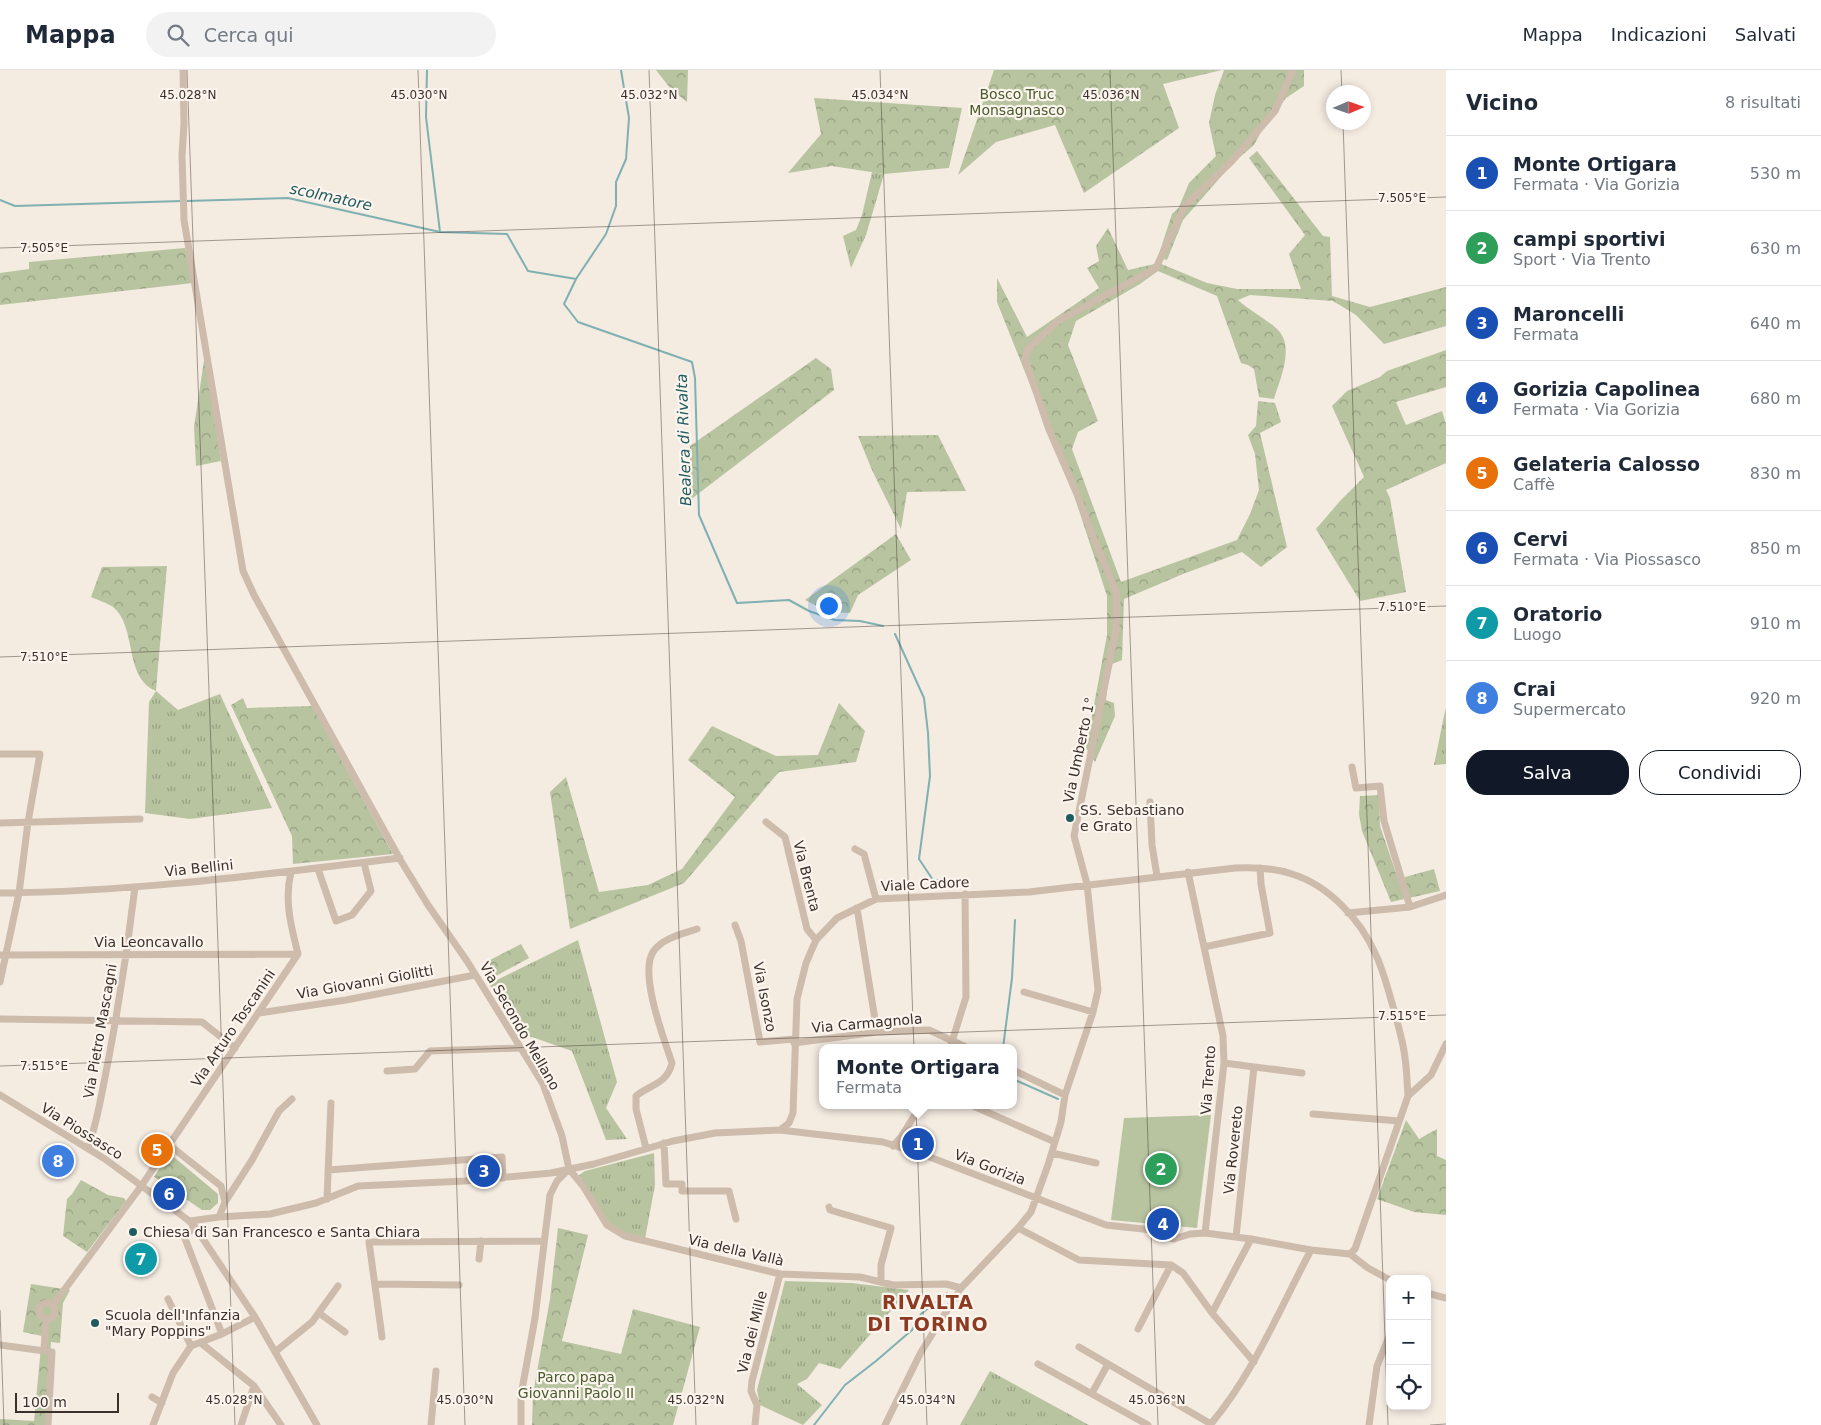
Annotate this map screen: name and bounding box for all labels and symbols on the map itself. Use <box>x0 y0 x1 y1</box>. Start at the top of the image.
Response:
north arrow <box>1326 85 1371 130</box>
park label: Bosco Truc Monsagnasco <box>969 86 1065 118</box>
text: 45.028°N <box>160 88 216 102</box>
text: 45.030°N <box>391 88 447 102</box>
text: 45.032°N <box>621 88 677 102</box>
text: 45.034°N <box>852 88 908 102</box>
text: 45.036°N <box>1083 88 1139 102</box>
water label: scolmatore <box>288 179 374 215</box>
text: 7.505°E <box>1378 191 1426 205</box>
text: 7.505°E <box>20 241 68 255</box>
water label: Bealera di Rivalta <box>673 373 695 507</box>
your location <box>816 593 842 619</box>
text: 7.510°E <box>1378 600 1426 614</box>
text: 7.510°E <box>20 650 68 664</box>
street label: Via Umberto 1° <box>1060 696 1098 804</box>
place label: SS. Sebastiano e Grato <box>1080 802 1184 834</box>
marker: SS. Sebastiano e Grato <box>1064 812 1076 824</box>
street label: Via Brenta <box>790 839 824 913</box>
street label: Via Bellini <box>164 856 234 880</box>
street label: Viale Cadore <box>880 874 970 894</box>
street label: Via Leoncavallo <box>94 934 204 950</box>
street label: Via Secondo Mellano <box>477 959 563 1093</box>
street label: Via Isonzo <box>750 961 780 1033</box>
street label: Via Pietro Mascagni <box>80 962 120 1100</box>
street label: Via Giovanni Giolitti <box>295 962 435 1002</box>
street label: Via Arturo Toscanini <box>188 966 278 1090</box>
text: 7.515°E <box>1378 1009 1426 1023</box>
street label: Via Carmagnola <box>811 1010 923 1036</box>
street label: Via Trento <box>1198 1045 1218 1115</box>
text: 7.515°E <box>20 1059 68 1073</box>
street label: Via Piossasco <box>38 1099 126 1163</box>
street label: Via Rovereto <box>1220 1105 1246 1195</box>
pin: 1 <box>902 1125 934 1163</box>
pin: 5 <box>141 1131 173 1169</box>
pin: 8 <box>42 1142 74 1180</box>
street label: Via Gorizia <box>952 1146 1028 1188</box>
pin: 2 <box>1145 1150 1177 1188</box>
pin: 3 <box>468 1152 500 1190</box>
pin: 6 <box>153 1175 185 1213</box>
pin: 4 <box>1147 1205 1179 1243</box>
place label: Chiesa di San Francesco e Santa Chiara <box>143 1224 420 1240</box>
marker: Chiesa di San Francesco e Santa Chiara <box>127 1226 139 1238</box>
street label: Via della Vallà <box>686 1231 786 1269</box>
pin: 7 <box>125 1240 157 1278</box>
street label: Via dei Mille <box>734 1289 770 1375</box>
district label: RIVALTA DI TORINO <box>867 1291 989 1335</box>
place label: Scuola dell'Infanzia "Mary Poppins" <box>105 1307 240 1339</box>
marker: Scuola dell'Infanzia "Mary Poppins" <box>89 1317 101 1329</box>
park label: Parco papa Giovanni Paolo II <box>518 1369 634 1401</box>
scale bar <box>15 1390 119 1413</box>
text: 45.028°N <box>206 1393 262 1407</box>
text: 45.030°N <box>437 1393 493 1407</box>
text: 45.032°N <box>668 1393 724 1407</box>
text: 45.034°N <box>899 1393 955 1407</box>
text: 45.036°N <box>1129 1393 1185 1407</box>

